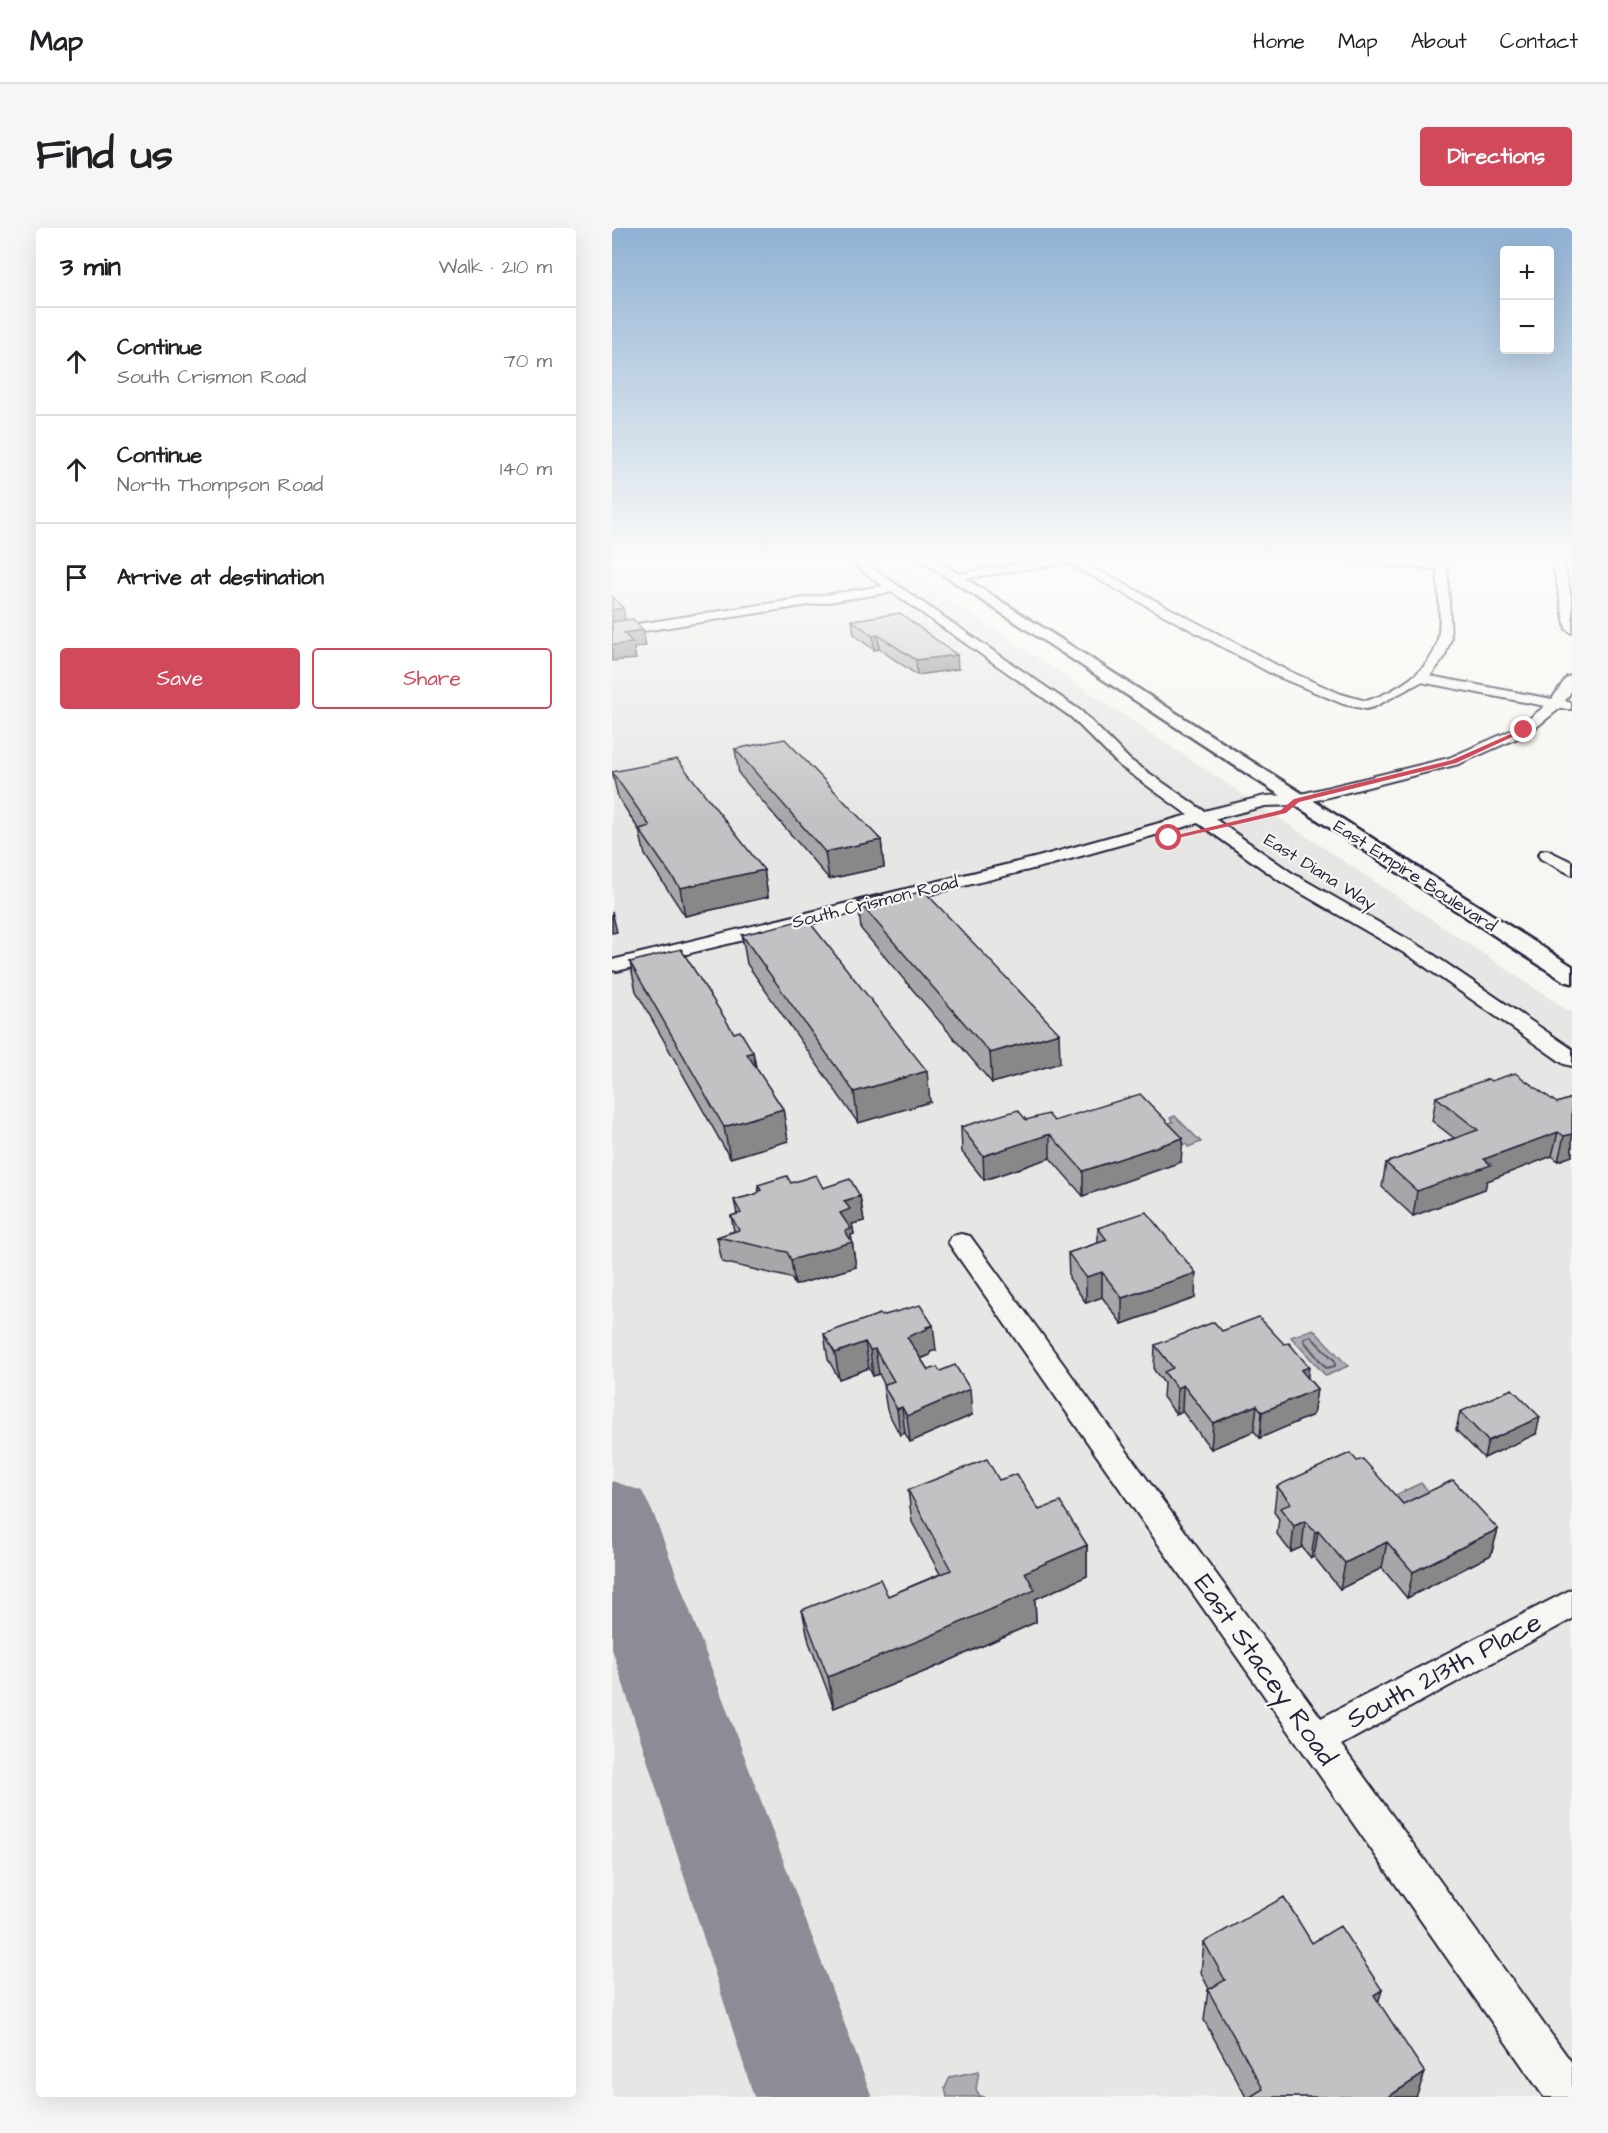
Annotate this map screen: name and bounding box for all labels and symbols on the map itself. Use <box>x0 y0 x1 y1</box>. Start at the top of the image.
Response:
route end <box>1510 716 1536 742</box>
street label: East Empire Boulevard <box>1329 814 1501 938</box>
route start <box>1155 824 1181 850</box>
street label: East Diana Way <box>1258 827 1381 917</box>
street label: South Crismon Road <box>789 869 961 935</box>
street label: East Stacey Road <box>1184 1566 1346 1774</box>
street label: South 213th Place <box>1340 1604 1548 1738</box>

